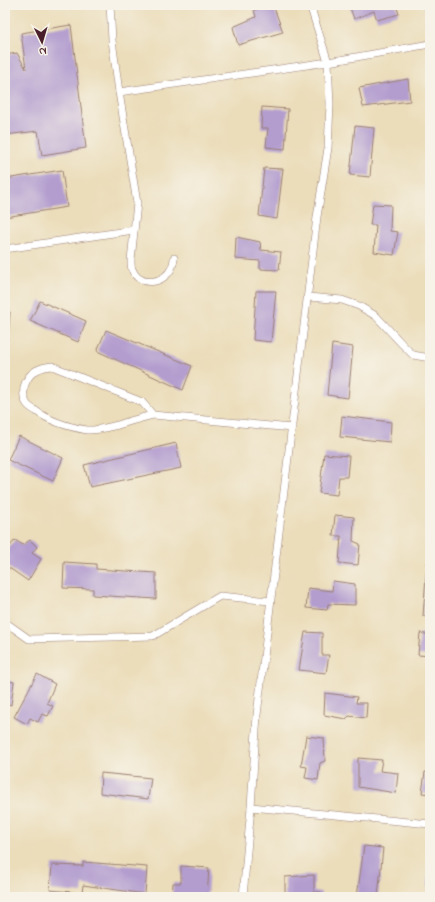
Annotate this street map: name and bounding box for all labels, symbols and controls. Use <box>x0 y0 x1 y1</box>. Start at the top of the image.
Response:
north arrow <box>22 22 62 62</box>
text: N <box>38 43 47 59</box>

